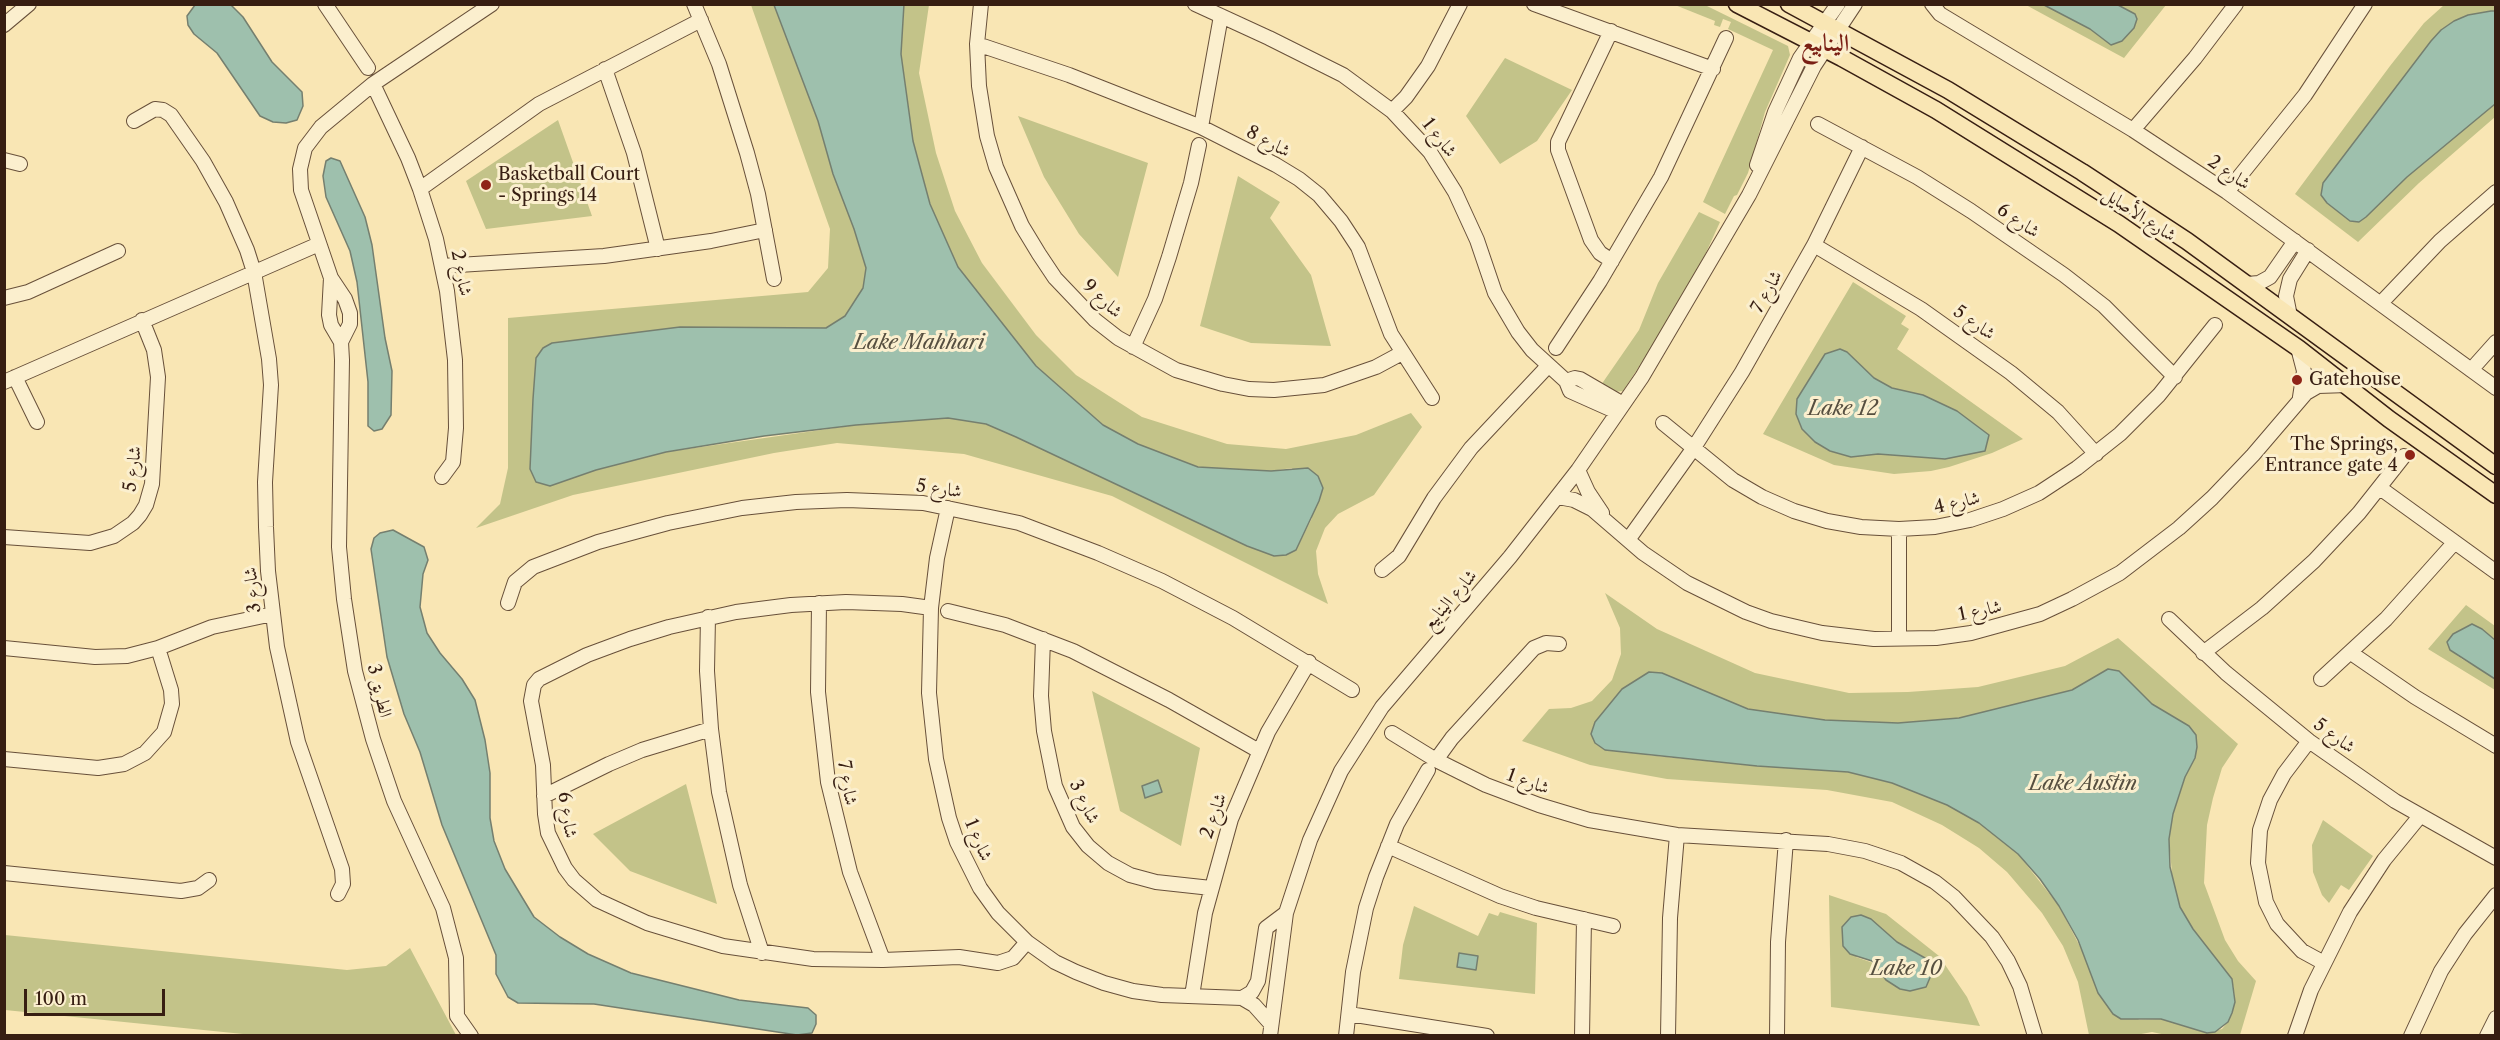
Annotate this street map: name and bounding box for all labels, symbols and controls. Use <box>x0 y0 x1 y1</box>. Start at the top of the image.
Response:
district label: الينابيع <box>1801 30 1849 58</box>
street label: شارع 1 <box>1417 114 1461 162</box>
street label: شارع 8 <box>1242 121 1294 163</box>
street label: شارع 2 <box>2204 151 2254 195</box>
place label: Basketball Court - Springs 14 <box>498 164 640 207</box>
marker: Basketball Court - Springs 14 <box>479 178 493 192</box>
street label: شارع الأصايل <box>2098 183 2180 247</box>
street label: شارع 6 <box>1993 199 2043 243</box>
street label: شارع 2 <box>446 248 476 298</box>
street label: شارع 7 <box>1747 267 1787 317</box>
street label: شارع 9 <box>1078 275 1126 323</box>
street label: شارع 5 <box>1949 301 1999 345</box>
water label: Lake Mahhari <box>854 331 984 355</box>
place label: Gatehouse <box>2309 369 2401 391</box>
marker: Gatehouse <box>2290 373 2304 387</box>
water label: Lake 12 <box>1808 397 1878 421</box>
place label: The Springs, Entrance gate 4 <box>2265 434 2398 476</box>
street label: شارع 5 <box>119 445 147 493</box>
marker: The Springs, Entrance gate 4 <box>2403 448 2417 462</box>
street label: شارع 5 <box>915 475 963 503</box>
street label: شارع 4 <box>1932 487 1982 519</box>
street label: شارع 3 <box>240 566 266 614</box>
street label: شارع الينابيع <box>1418 566 1482 634</box>
street label: شارع 1 <box>1956 596 2004 626</box>
street label: 3 الطريق <box>362 662 396 720</box>
street label: شارع 5 <box>2309 714 2359 758</box>
street label: شارع 7 <box>832 759 862 807</box>
street label: شارع 1 <box>1504 764 1552 800</box>
water label: Lake Austin <box>2029 772 2137 796</box>
street label: شارع 3 <box>1064 777 1104 827</box>
street label: شارع 6 <box>553 790 581 840</box>
street label: شارع 2 <box>1196 791 1232 841</box>
street label: شارع 1 <box>960 816 996 864</box>
water label: Lake 10 <box>1870 957 1942 981</box>
scale bar <box>27 977 168 1015</box>
text: 100 m <box>35 988 87 1010</box>

